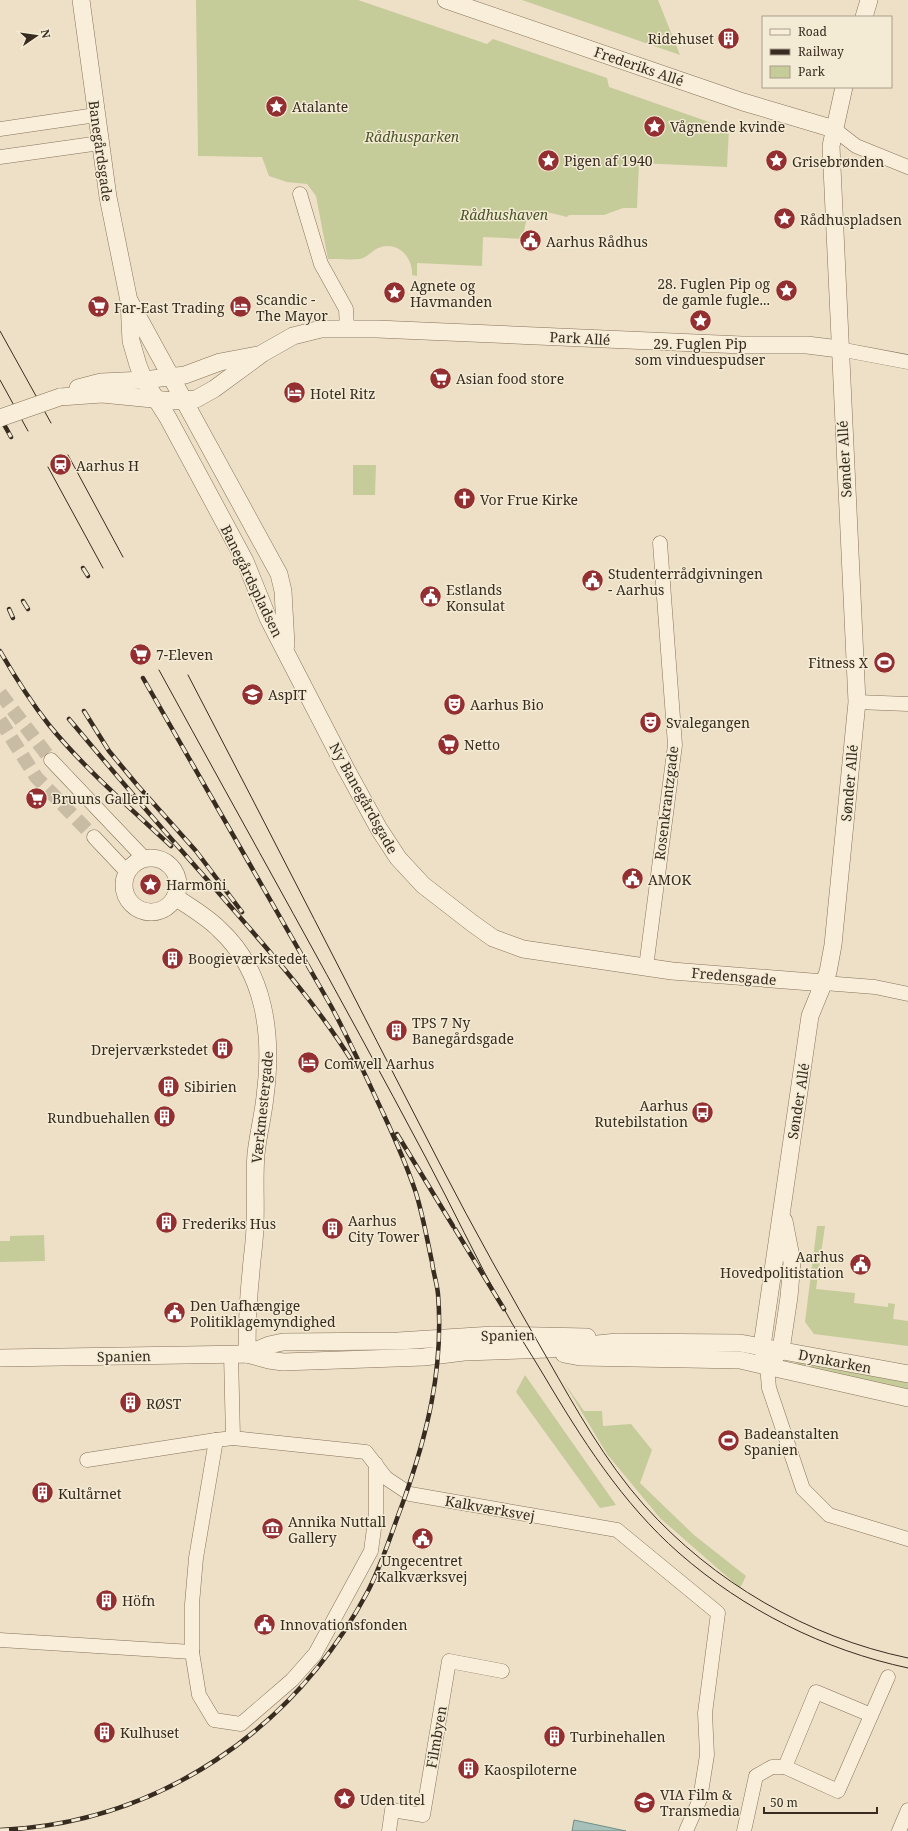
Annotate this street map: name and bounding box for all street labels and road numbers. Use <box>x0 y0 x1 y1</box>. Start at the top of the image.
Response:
street label: Frederiks Allé <box>592 42 686 90</box>
street label: Banegårdsgade <box>84 99 118 203</box>
street label: Park Allé <box>549 327 611 349</box>
street label: Sønder Allé <box>832 420 856 498</box>
street label: Banegårdspladsen <box>217 522 287 640</box>
street label: Ny Banegårdsgade <box>326 739 402 857</box>
street label: Sønder Allé <box>836 744 862 822</box>
street label: Rosenkrantzgade <box>650 745 682 861</box>
street label: Fredensgade <box>691 963 777 989</box>
street label: Værkmestergade <box>247 1050 277 1164</box>
street label: Sønder Allé <box>783 1061 813 1141</box>
street label: Spanien <box>481 1325 535 1345</box>
street label: Dynkarken <box>797 1345 873 1377</box>
street label: Spanien <box>97 1346 151 1366</box>
street label: Kalkværksvej <box>444 1491 536 1525</box>
street label: Filmbyen <box>421 1704 451 1770</box>

